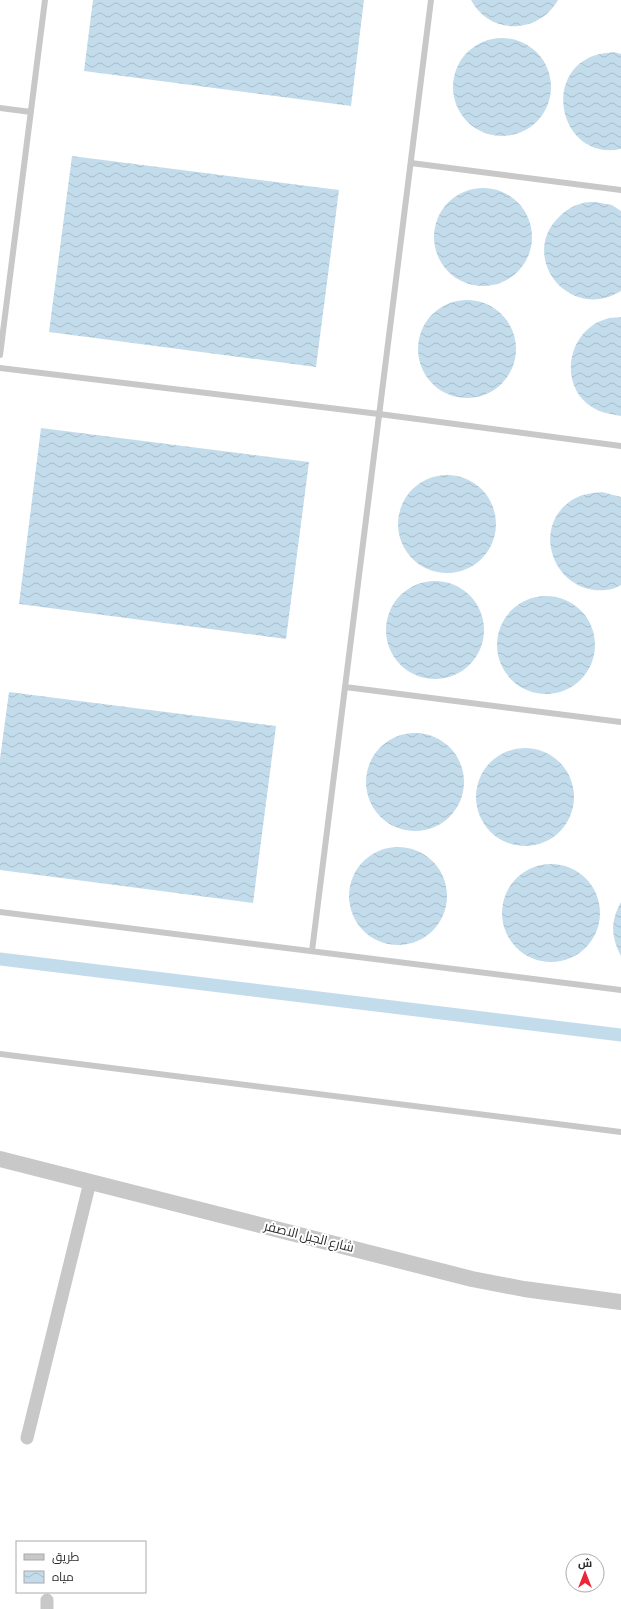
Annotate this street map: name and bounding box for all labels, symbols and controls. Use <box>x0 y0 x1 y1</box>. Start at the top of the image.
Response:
street label: شارع الجبل الاصفر <box>262 1218 356 1256</box>
legend <box>16 1541 146 1593</box>
text: طريق <box>52 1550 80 1565</box>
north arrow <box>565 1553 605 1593</box>
text: ش <box>578 1557 592 1570</box>
text: مياه <box>52 1570 74 1585</box>

